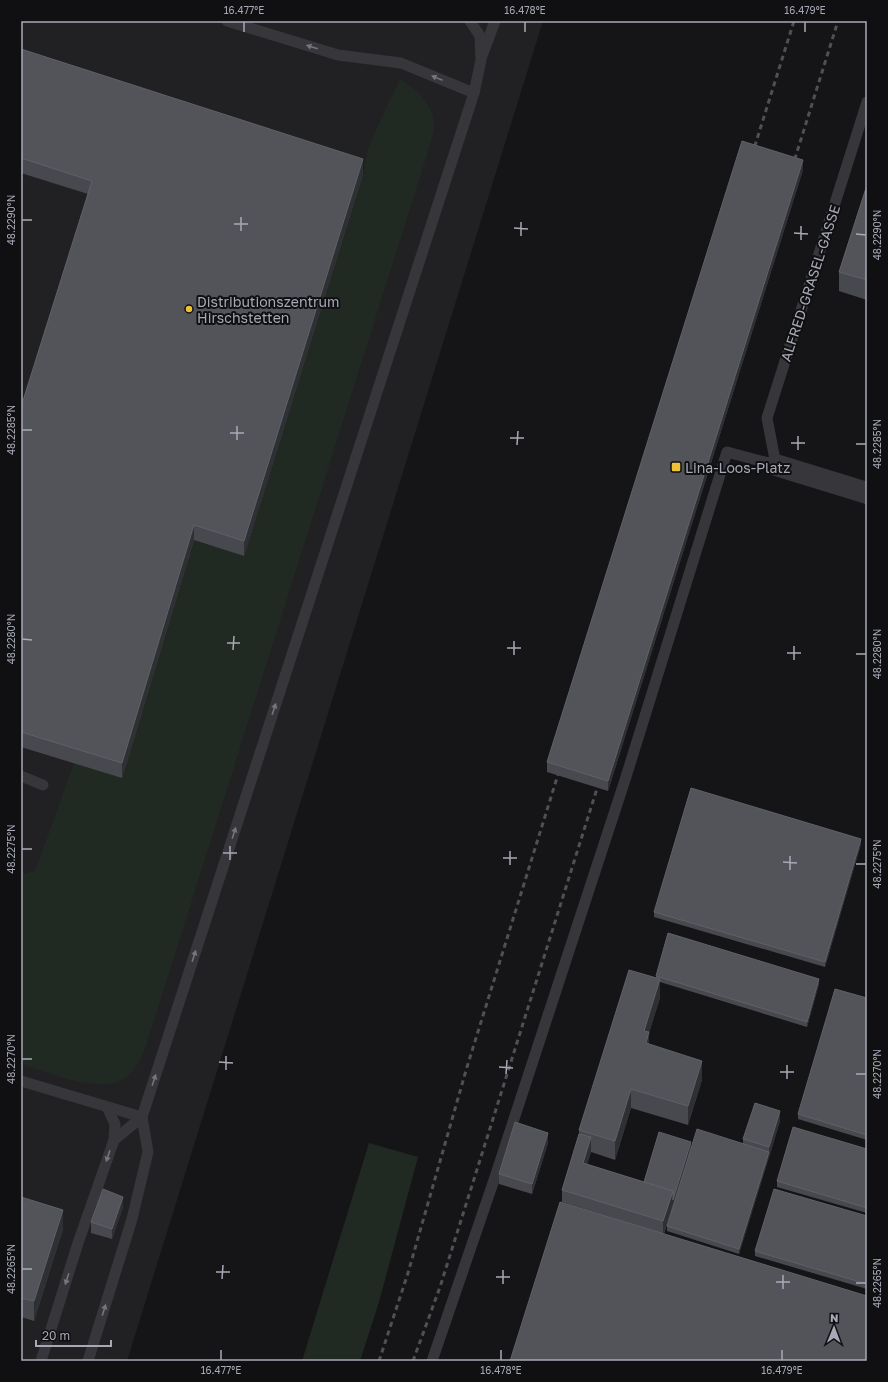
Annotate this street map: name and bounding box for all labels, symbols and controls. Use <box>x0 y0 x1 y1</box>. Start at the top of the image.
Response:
text: 16.477°E <box>224 4 264 16</box>
text: 16.478°E <box>504 4 546 16</box>
text: 16.479°E <box>784 4 826 16</box>
one-way arrow <box>306 44 318 50</box>
one-way arrow <box>432 75 443 81</box>
text: 48.2290°N <box>5 195 17 245</box>
street label: ALFRED-GRASEL-GASSE <box>777 203 843 363</box>
text: 48.2290°N <box>871 210 883 260</box>
place label: Distributionszentrum Hirschstetten <box>197 293 339 326</box>
marker: Distributionszentrum Hirschstetten <box>184 304 194 314</box>
text: 48.2285°N <box>5 405 17 455</box>
text: 48.2285°N <box>871 419 883 469</box>
place label: Lina-Loos-Platz <box>685 459 790 476</box>
marker: Lina-Loos-Platz <box>670 461 682 473</box>
text: 48.2280°N <box>5 614 17 664</box>
text: 48.2280°N <box>871 629 883 679</box>
one-way arrow <box>271 703 277 715</box>
text: 48.2275°N <box>5 824 17 874</box>
one-way arrow <box>231 826 237 838</box>
text: 48.2275°N <box>871 839 883 889</box>
one-way arrow <box>191 950 197 962</box>
text: 48.2270°N <box>5 1034 17 1084</box>
text: 48.2270°N <box>871 1049 883 1099</box>
one-way arrow <box>151 1074 157 1086</box>
one-way arrow <box>105 1150 111 1162</box>
text: 48.2265°N <box>5 1244 17 1294</box>
text: 48.2265°N <box>871 1258 883 1308</box>
one-way arrow <box>63 1274 69 1286</box>
one-way arrow <box>101 1304 107 1316</box>
north arrow <box>814 1308 854 1348</box>
text: N <box>830 1311 838 1324</box>
scale bar <box>36 1322 111 1348</box>
text: 20 m <box>42 1328 70 1343</box>
text: 16.477°E <box>201 1364 241 1376</box>
text: 16.478°E <box>480 1364 522 1376</box>
text: 16.479°E <box>761 1364 803 1376</box>

